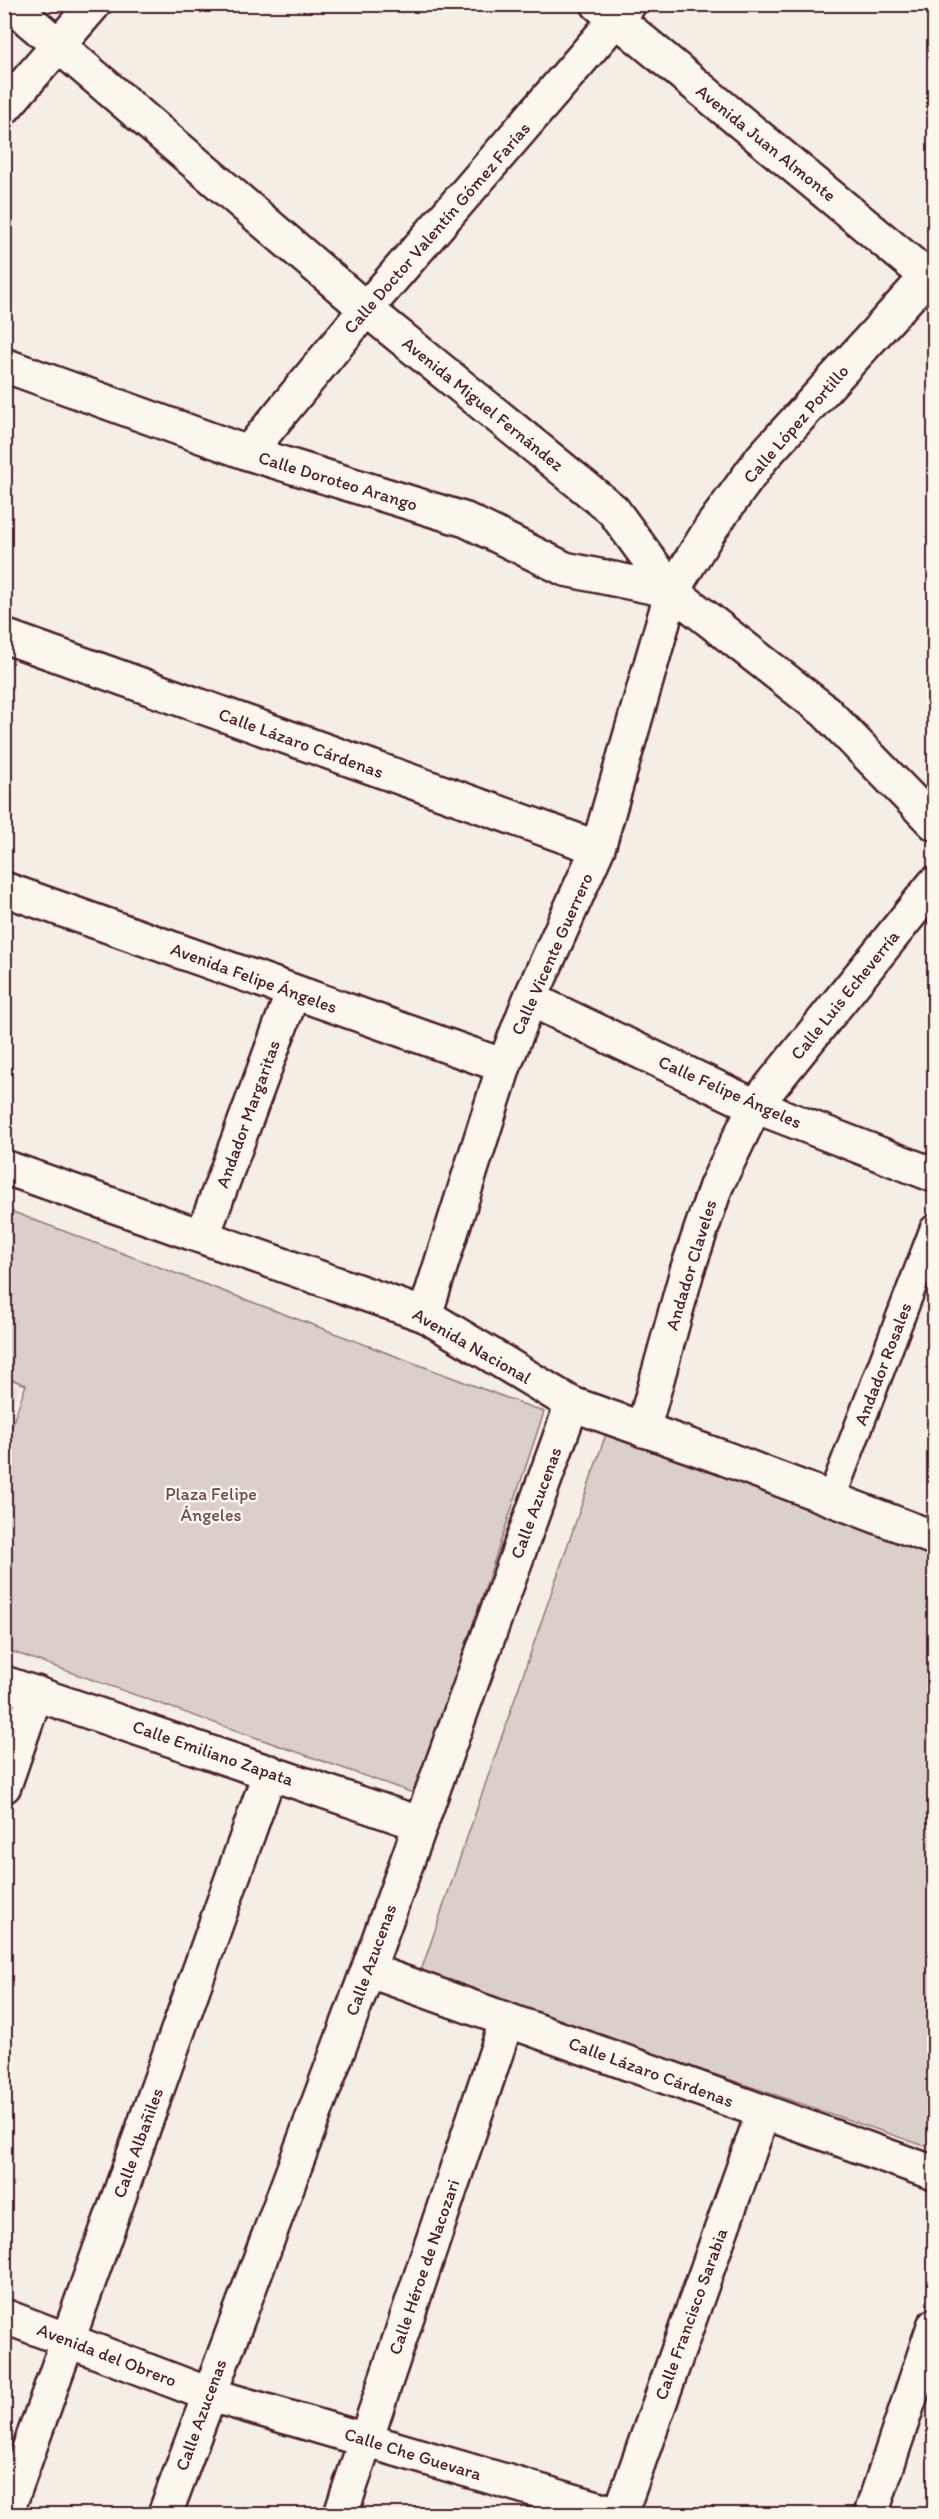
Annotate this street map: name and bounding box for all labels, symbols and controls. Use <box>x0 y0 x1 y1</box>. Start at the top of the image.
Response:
street label: Avenida Juan Almonte <box>692 80 840 206</box>
street label: Calle Doctor Valentín Gómez Farías <box>339 118 535 338</box>
street label: Avenida Miguel Fernández <box>398 332 569 476</box>
street label: Calle López Portillo <box>739 360 853 488</box>
street label: Calle Doroteo Arango <box>256 446 420 516</box>
street label: Calle Lázaro Cárdenas <box>216 703 386 783</box>
street label: Calle Vicente Guerrero <box>506 869 598 1039</box>
street label: Calle Luis Echeverría <box>786 925 904 1064</box>
street label: Avenida Felipe Ángeles <box>168 938 340 1018</box>
street label: Andador Margaritas <box>211 1037 285 1191</box>
street label: Calle Felipe Ángeles <box>655 1051 805 1133</box>
street label: Andador Claveles <box>661 1197 721 1333</box>
street label: Andador Rosales <box>849 1299 917 1429</box>
street label: Avenida Nacional <box>409 1303 535 1389</box>
street label: Calle Azucenas <box>506 1444 566 1562</box>
park label: Plaza Felipe Ángeles <box>165 1483 257 1526</box>
street label: Calle Emiliano Zapata <box>130 1715 297 1791</box>
street label: Calle Azucenas <box>341 1901 401 2019</box>
street label: Calle Lázaro Cárdenas <box>566 2032 736 2112</box>
street label: Calle Albañiles <box>108 2085 168 2201</box>
street label: Calle Héroe de Nacozari <box>384 2176 464 2358</box>
street label: Calle Francisco Sarabia <box>650 2224 733 2403</box>
street label: Avenida del Obrero <box>34 2318 180 2392</box>
street label: Calle Azucenas <box>171 2356 231 2474</box>
street label: Calle Che Guevara <box>342 2423 485 2486</box>

